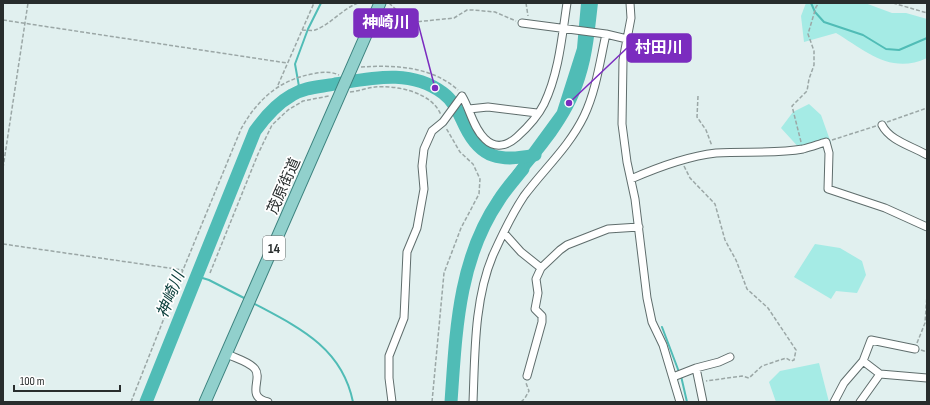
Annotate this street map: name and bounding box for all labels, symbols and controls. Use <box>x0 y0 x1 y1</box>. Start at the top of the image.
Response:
callout: 神崎川 <box>354 9 418 37</box>
text: 神崎川 <box>362 13 410 33</box>
callout: 村田川 <box>627 34 691 62</box>
text: 村田川 <box>635 38 683 58</box>
street label: 茂原街道 <box>263 155 305 217</box>
road number: 14 <box>263 236 285 260</box>
water label: 神崎川 <box>153 267 190 321</box>
scale bar <box>14 367 120 393</box>
text: 100 m <box>20 374 45 389</box>

